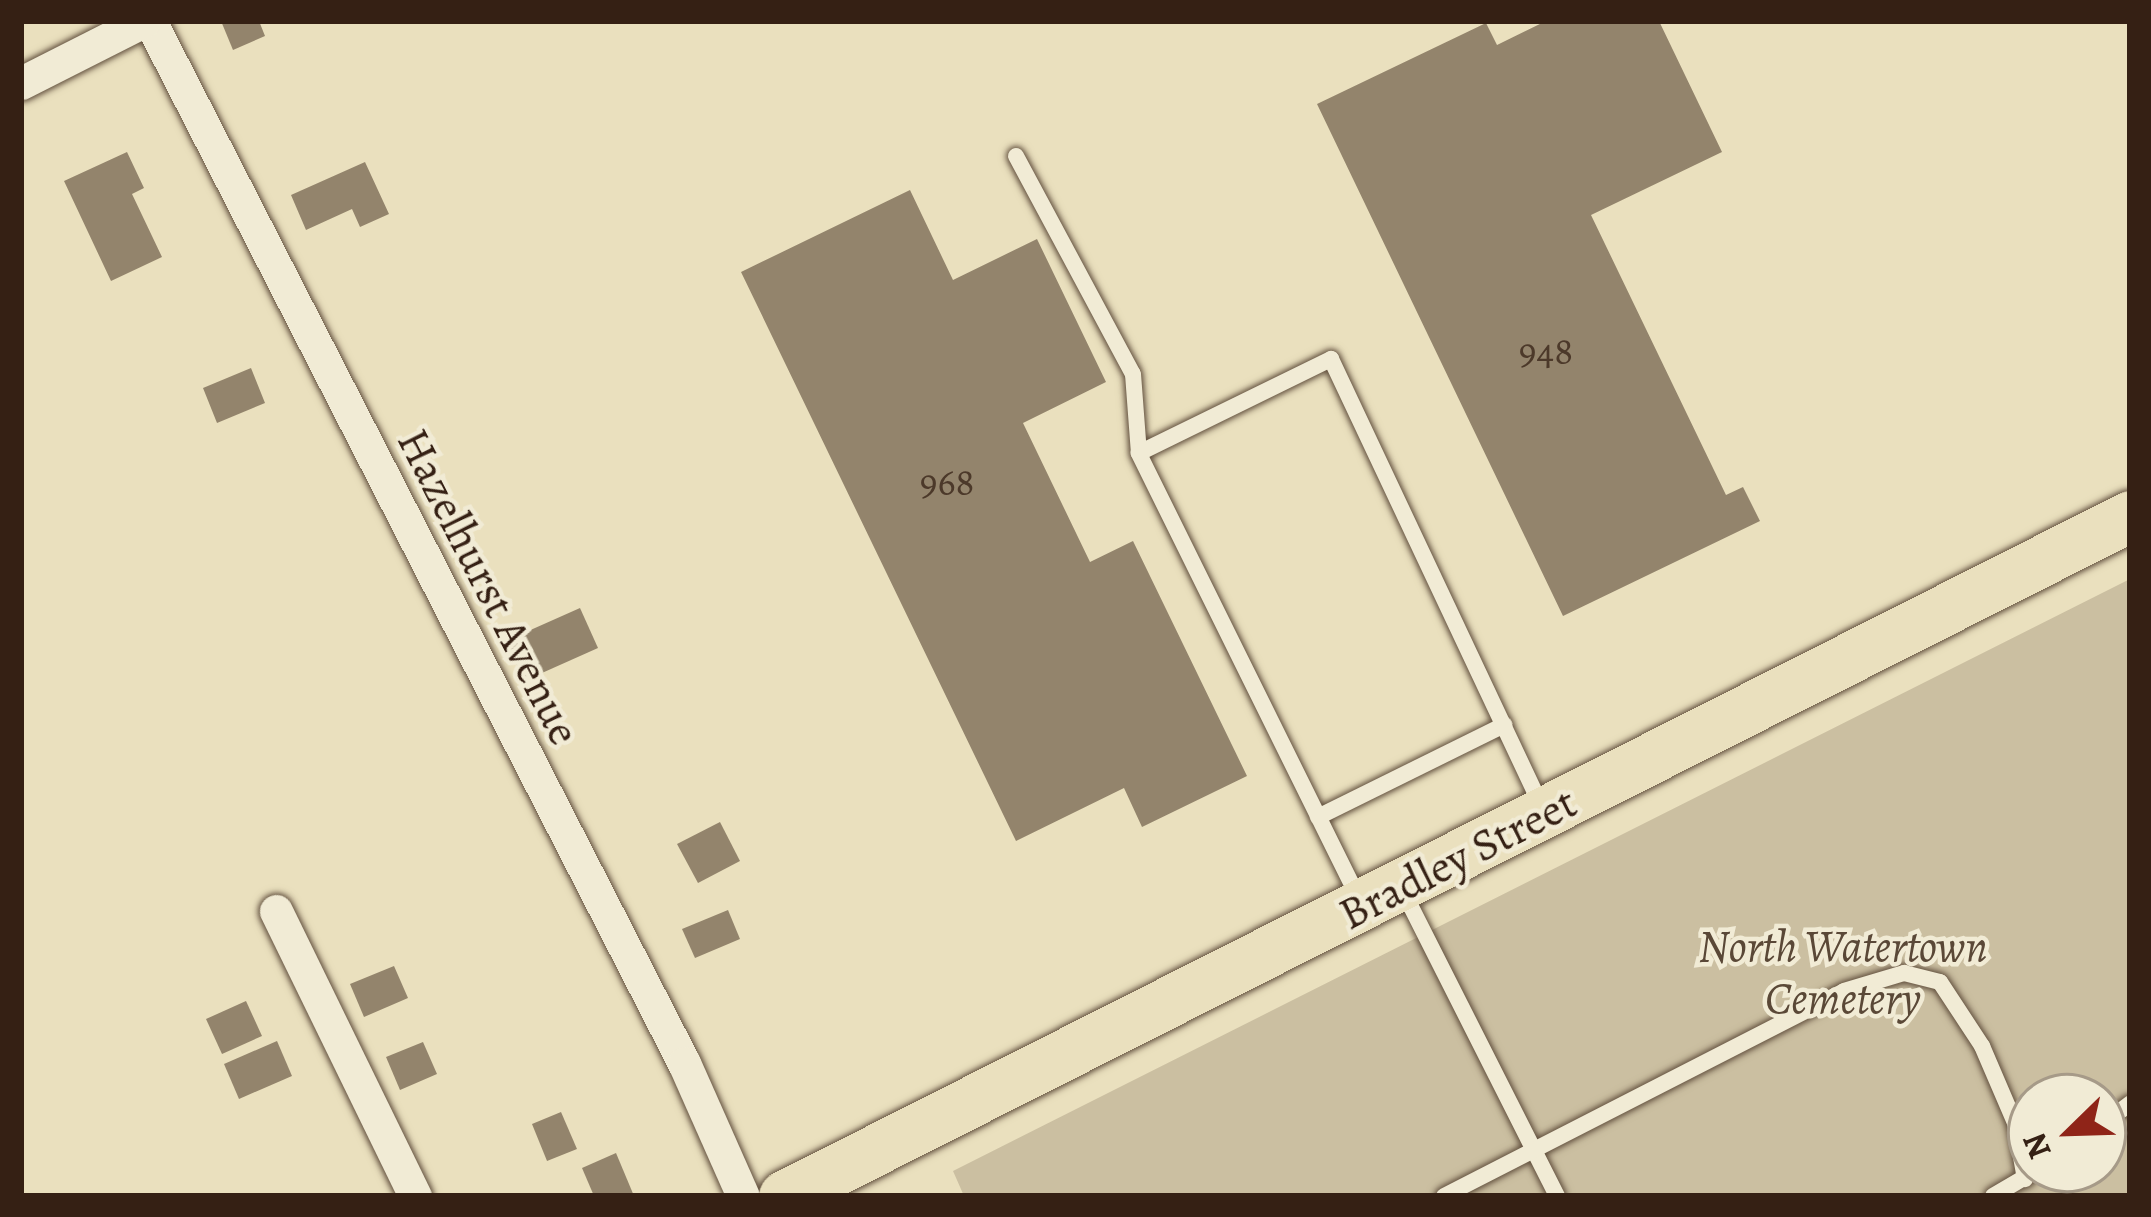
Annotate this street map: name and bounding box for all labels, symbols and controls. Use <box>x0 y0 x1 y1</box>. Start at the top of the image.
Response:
house number: 948 <box>1519 328 1573 374</box>
street label: Hazelhurst Avenue <box>385 420 591 754</box>
house number: 968 <box>920 459 974 505</box>
street label: Bradley Street <box>1330 776 1586 942</box>
park label: North Watertown Cemetery <box>1698 920 1988 1026</box>
north arrow <box>2007 1073 2127 1193</box>
text: N <box>2011 1126 2062 1166</box>

